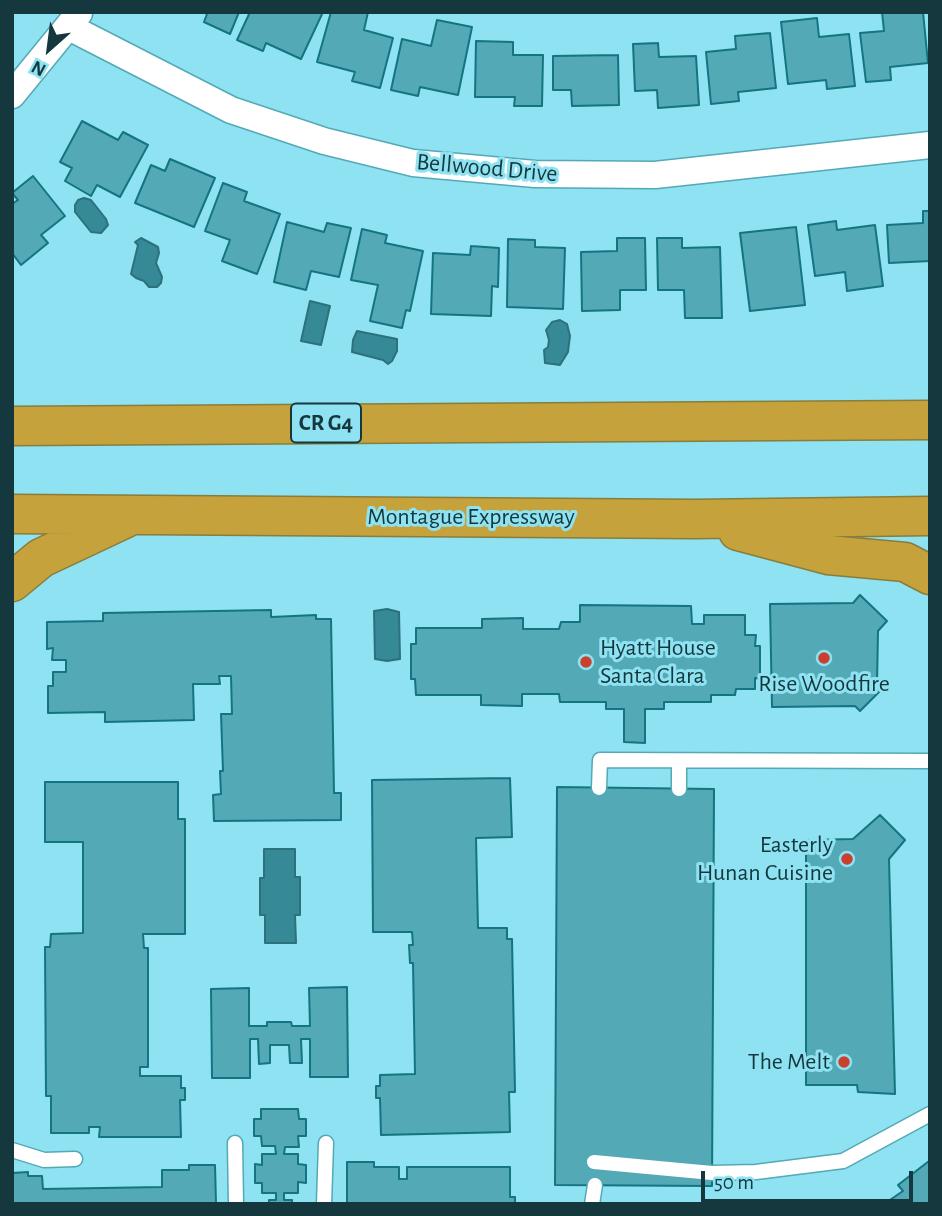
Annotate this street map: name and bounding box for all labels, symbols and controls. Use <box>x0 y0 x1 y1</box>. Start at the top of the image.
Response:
north arrow <box>14 14 84 84</box>
text: N <box>29 56 49 79</box>
street label: Bellwood Drive <box>415 147 559 189</box>
road number: CR G4 <box>291 404 361 442</box>
street label: Montague Expressway <box>367 503 575 531</box>
place label: Hyatt House Santa Clara <box>600 634 716 690</box>
marker: Rise Woodfire <box>816 650 832 666</box>
marker: Hyatt House Santa Clara <box>578 654 594 670</box>
place label: Rise Woodfire <box>758 670 890 698</box>
place label: Easterly Hunan Cuisine <box>697 831 833 887</box>
marker: Easterly Hunan Cuisine <box>839 851 855 867</box>
place label: The Melt <box>748 1048 830 1076</box>
marker: The Melt <box>836 1054 852 1070</box>
scale bar <box>704 1156 916 1200</box>
text: 50 m <box>714 1172 754 1193</box>

